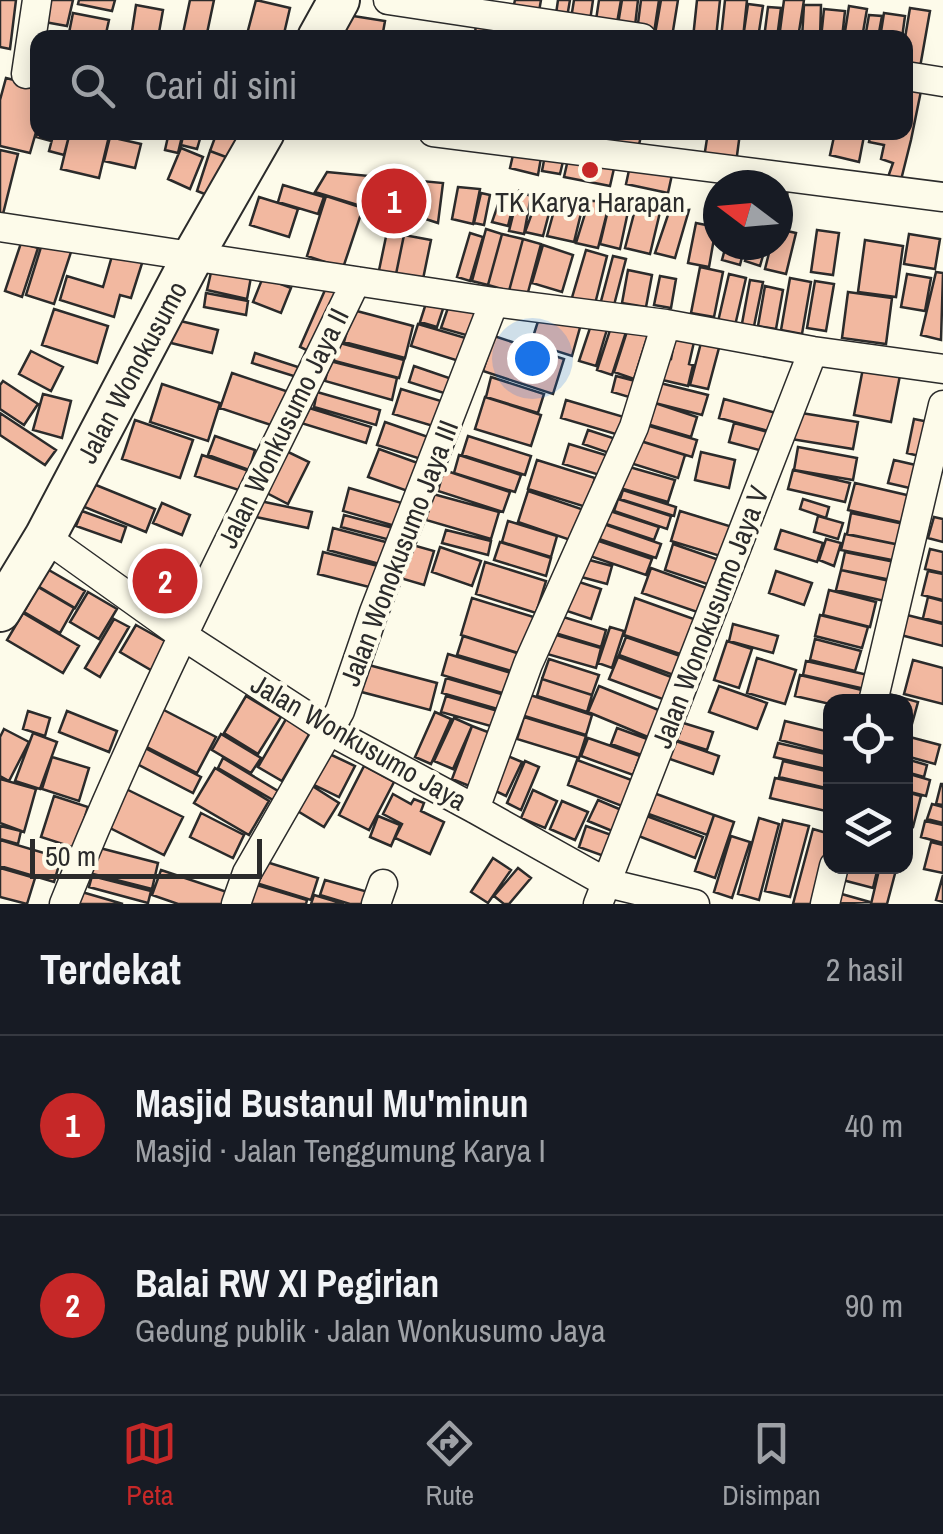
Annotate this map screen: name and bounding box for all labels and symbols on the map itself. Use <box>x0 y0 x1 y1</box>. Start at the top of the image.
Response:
marker: TK Karya Harapan <box>579 159 601 181</box>
pin: 1 <box>362 164 426 238</box>
north arrow <box>703 170 793 260</box>
place label: TK Karya Harapan <box>495 183 685 221</box>
street label: Jalan Wonokusumo <box>68 274 196 470</box>
street label: Jalan Wonkusumo Jaya II <box>208 302 358 554</box>
your location <box>507 333 558 384</box>
street label: Jalan Wonokusumo Jaya III <box>331 415 467 691</box>
street label: Jalan Wonokusumo Jaya V <box>642 480 778 753</box>
pin: 2 <box>132 544 198 618</box>
street label: Jalan Wonkusumo Jaya <box>244 665 474 819</box>
scale bar <box>30 834 262 878</box>

